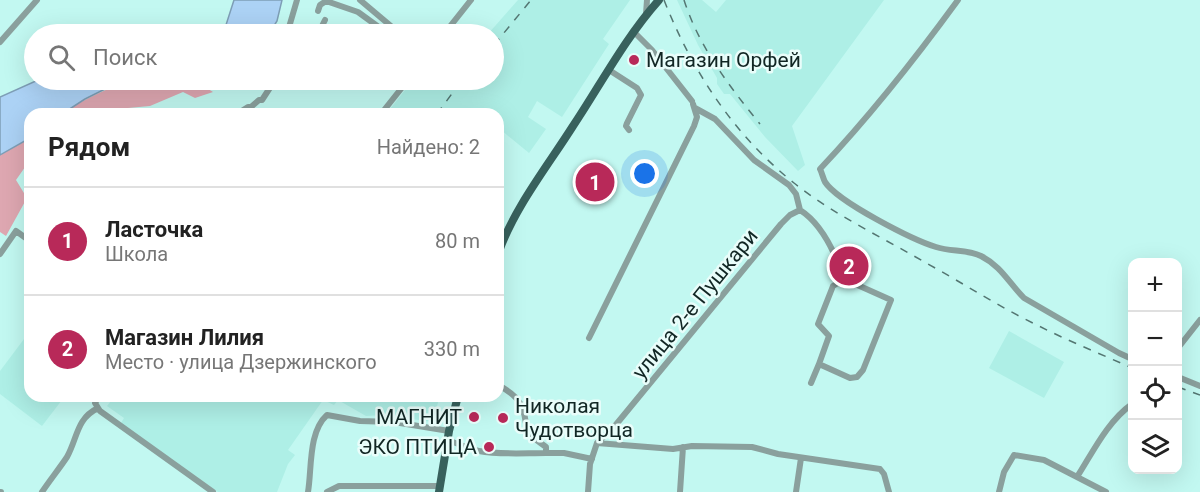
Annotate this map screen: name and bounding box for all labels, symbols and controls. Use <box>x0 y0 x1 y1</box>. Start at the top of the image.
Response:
search box <box>24 24 504 90</box>
icon: search <box>45 41 78 74</box>
text: Поиск <box>93 45 157 70</box>
place label: Магазин Орфей <box>646 48 801 72</box>
marker: Магазин Орфей <box>627 53 641 67</box>
text: Рядом <box>48 132 130 162</box>
text: Найдено: 2 <box>377 135 480 159</box>
your location <box>630 159 659 188</box>
pin: 1 <box>576 160 614 204</box>
text: Ласточка <box>105 217 203 242</box>
street label: улица 2-е Пушкари <box>627 224 763 384</box>
text: 1 <box>62 229 73 253</box>
text: 80 m <box>435 229 480 253</box>
text: Школа <box>105 242 168 266</box>
pin: 2 <box>830 244 868 288</box>
map controls <box>1128 258 1182 474</box>
button: + <box>1128 258 1182 312</box>
button: − <box>1128 312 1182 366</box>
text: Магазин Лилия <box>105 325 264 350</box>
text: 2 <box>62 337 73 361</box>
text: 330 m <box>424 337 480 361</box>
text: Место · улица Дзержинского <box>105 350 377 374</box>
button: locate <box>1128 366 1182 420</box>
place label: Николая Чудотворца <box>515 394 633 442</box>
place label: МАГНИТ <box>376 405 462 429</box>
marker: МАГНИТ <box>467 410 481 424</box>
marker: Николая Чудотворца <box>496 411 510 425</box>
button: layers <box>1128 420 1182 474</box>
place label: ЭКО ПТИЦА <box>358 435 477 459</box>
marker: ЭКО ПТИЦА <box>482 440 496 454</box>

